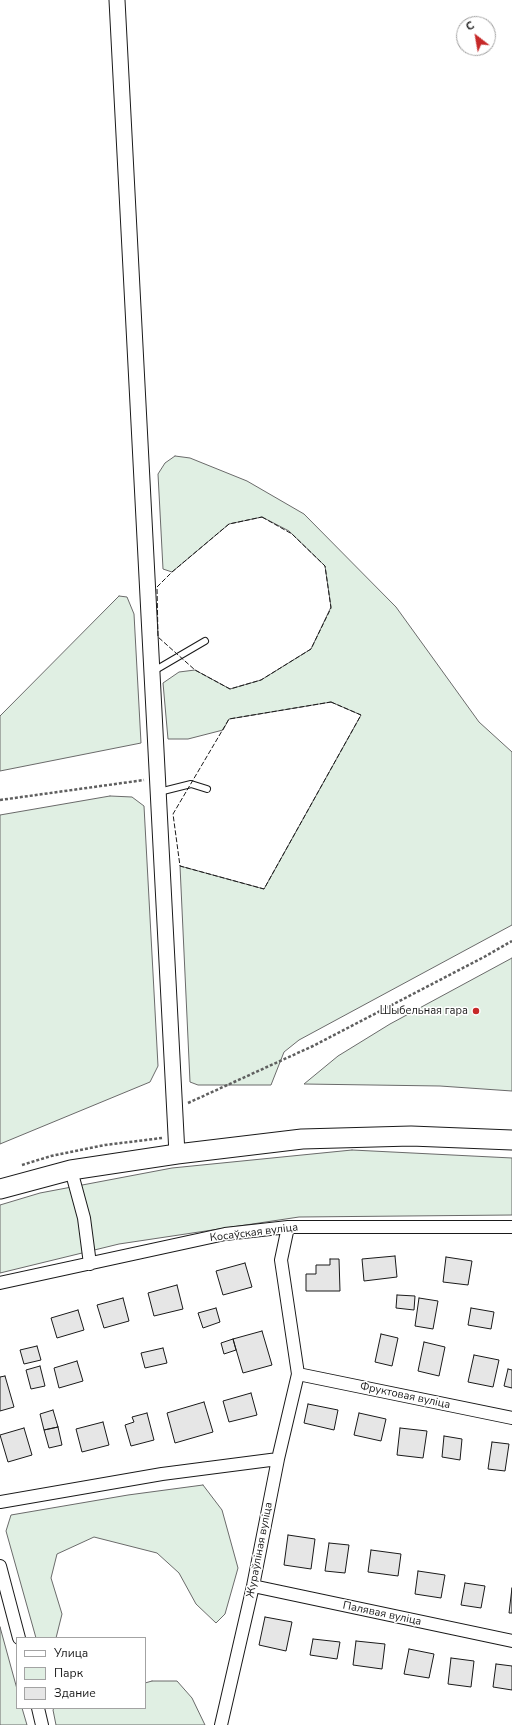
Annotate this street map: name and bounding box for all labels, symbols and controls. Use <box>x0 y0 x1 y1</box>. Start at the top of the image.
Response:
north arrow <box>456 16 496 56</box>
text: С <box>463 18 477 35</box>
place label: Шыбельная гара <box>380 1004 468 1018</box>
marker: Шыбельная гара <box>471 1006 481 1016</box>
street label: Косаўская вуліца <box>209 1221 299 1245</box>
street label: Фруктовая вуліца <box>359 1380 451 1412</box>
street label: Жураўліная вуліца <box>244 1501 276 1599</box>
street label: Палявая вуліца <box>341 1599 423 1629</box>
legend <box>16 1637 146 1709</box>
text: Улица <box>54 1645 88 1661</box>
text: Парк <box>54 1665 83 1681</box>
text: Здание <box>54 1685 96 1701</box>

